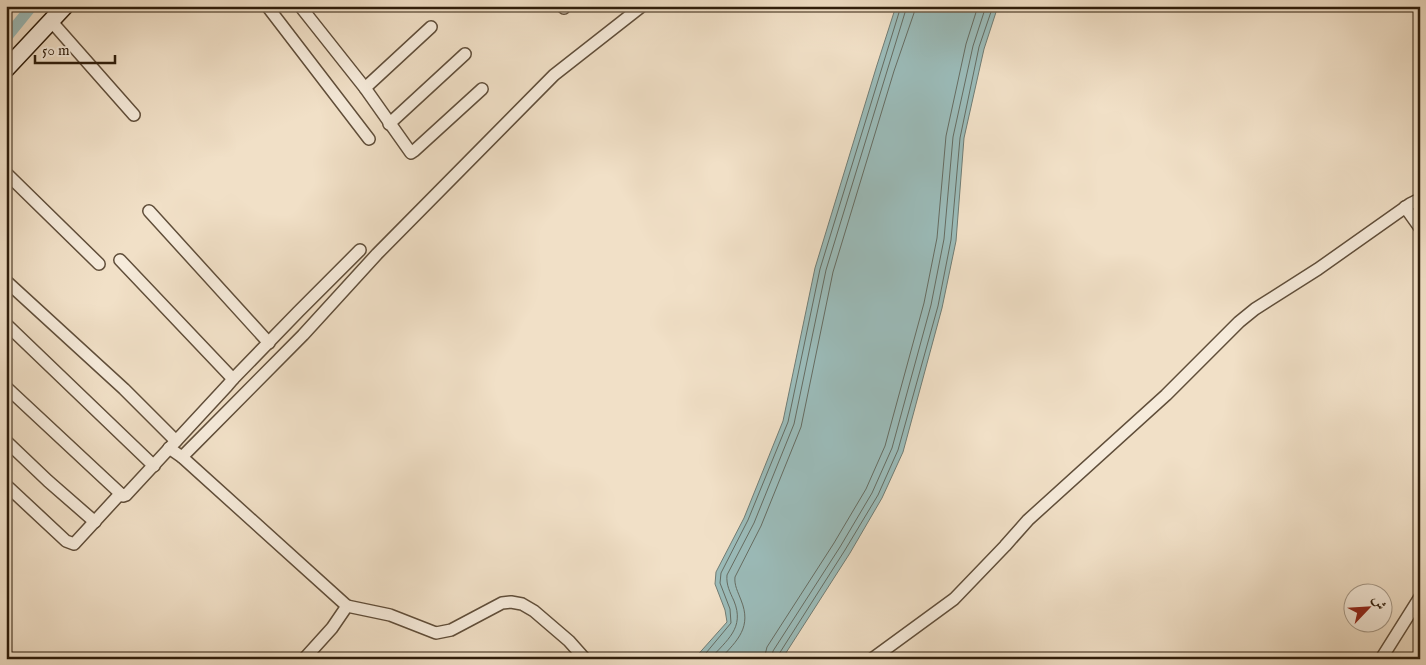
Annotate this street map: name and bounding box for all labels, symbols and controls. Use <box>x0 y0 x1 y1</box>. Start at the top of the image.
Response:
scale bar <box>35 32 115 64</box>
text: 50 m <box>42 41 70 60</box>
north arrow <box>1344 582 1394 632</box>
text: ش <box>1368 593 1390 613</box>

